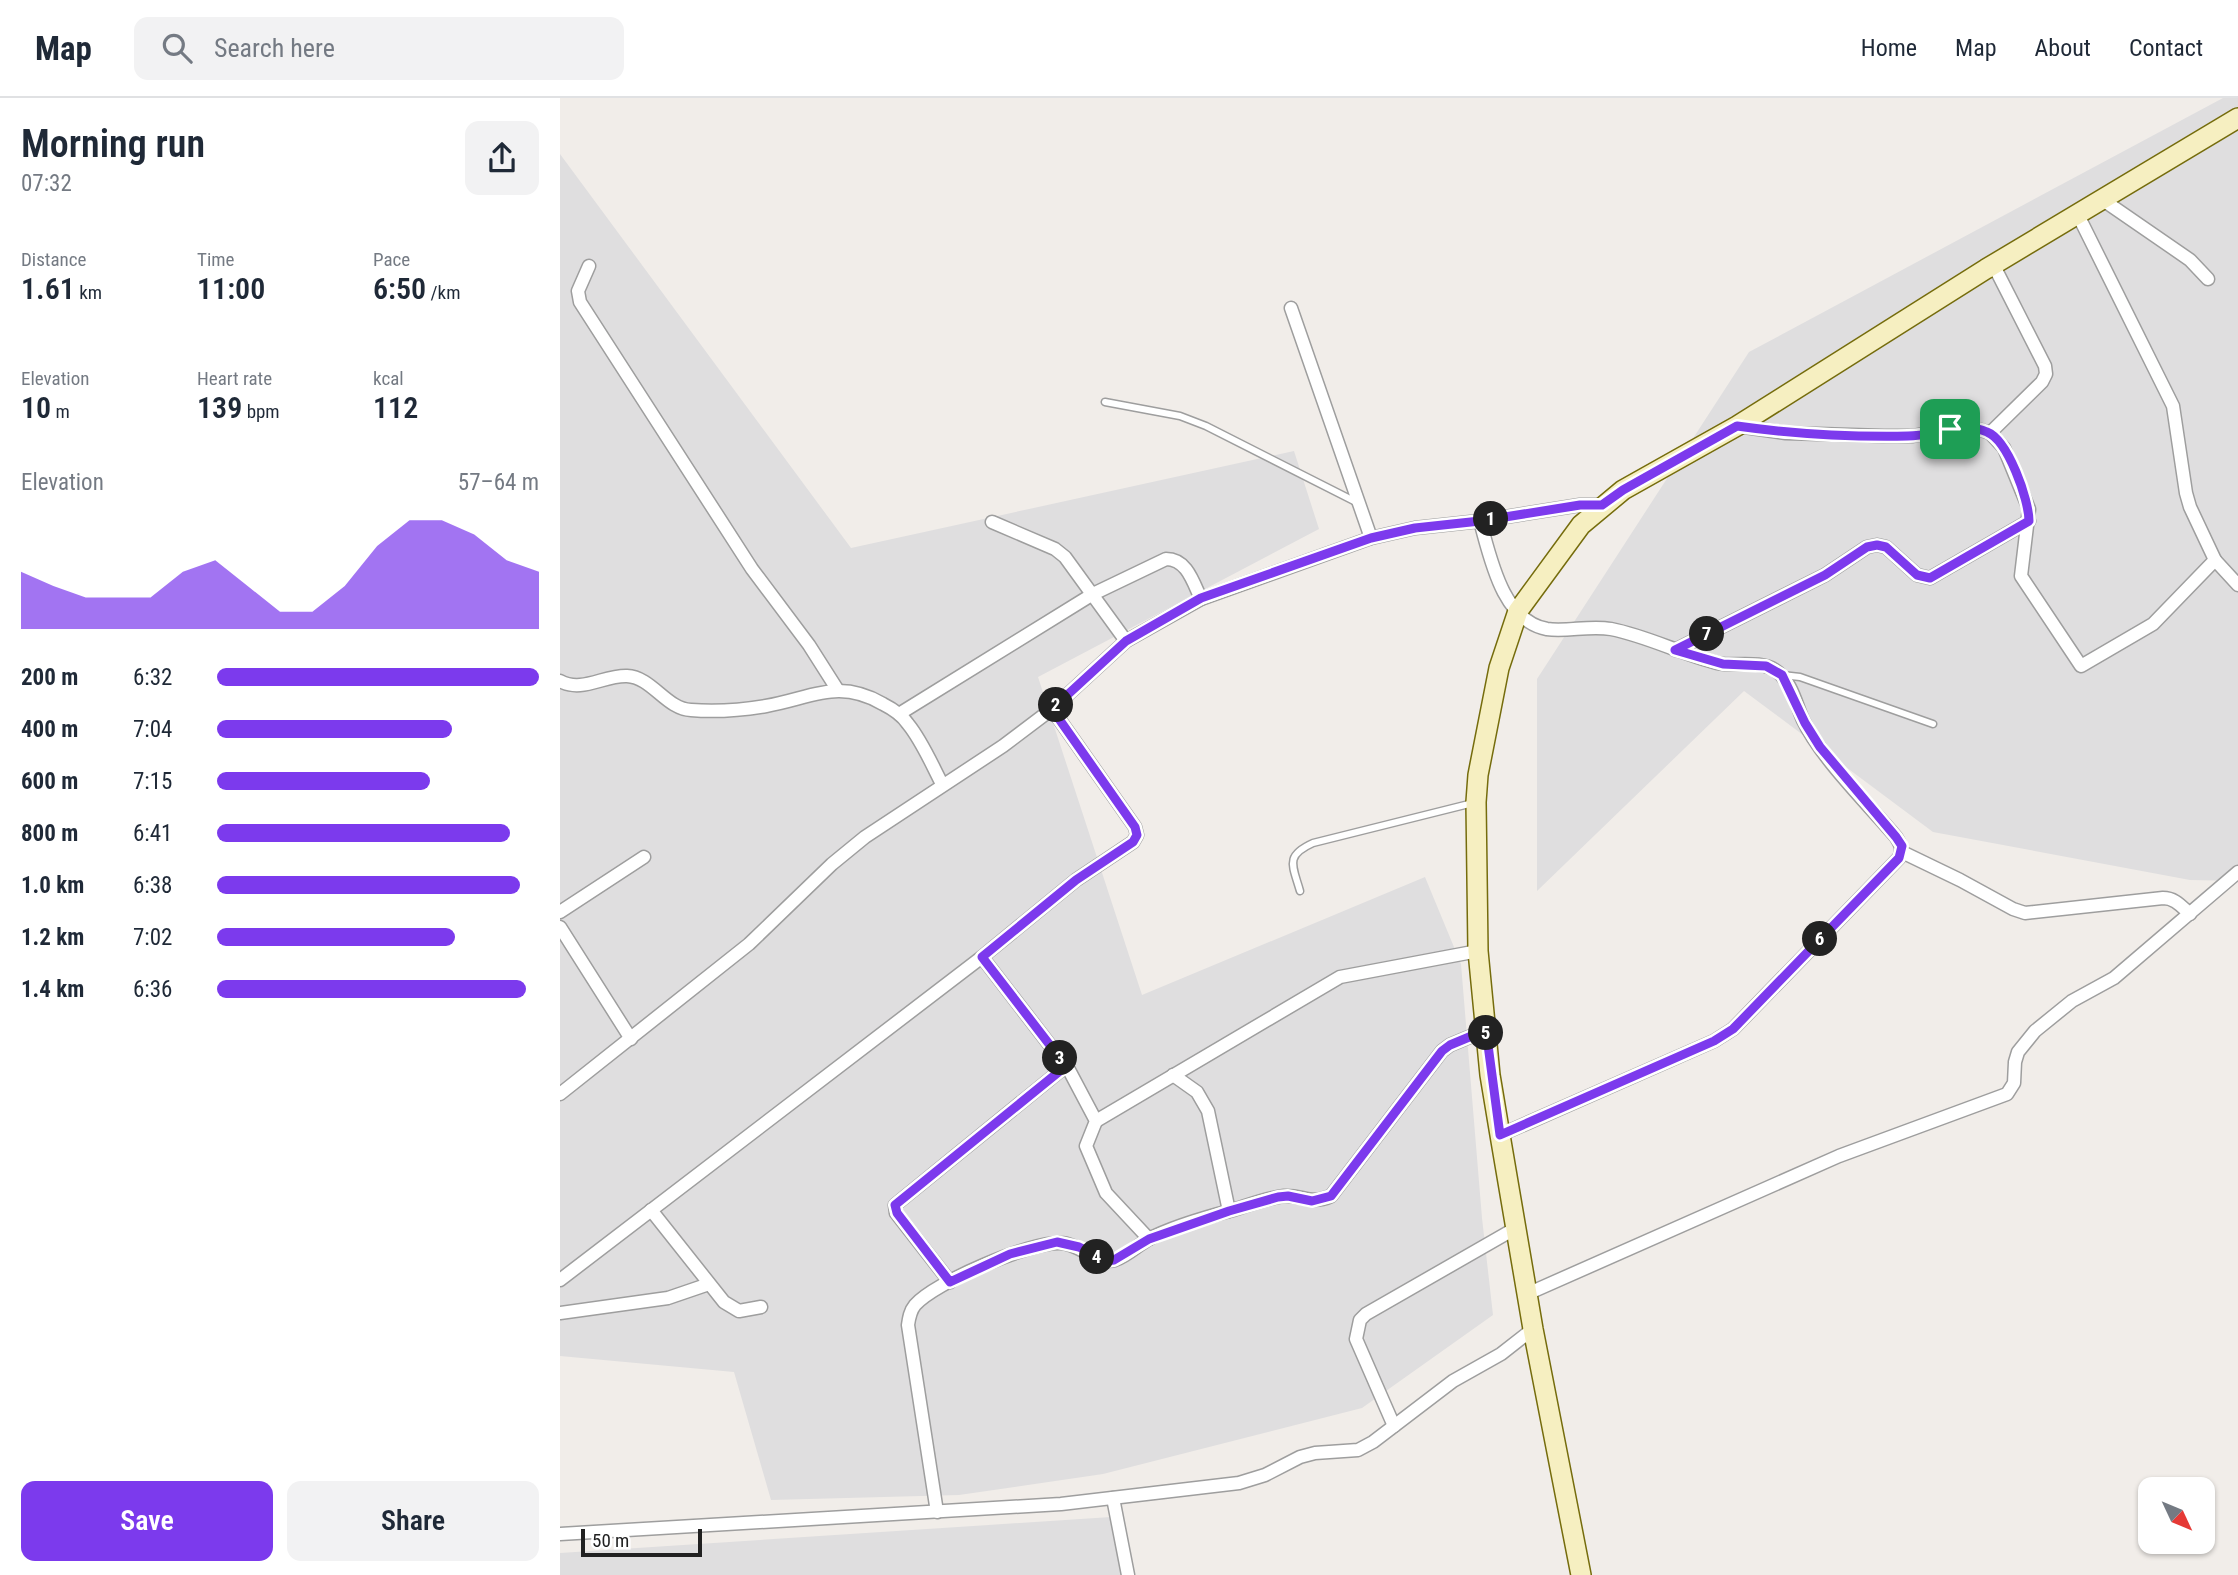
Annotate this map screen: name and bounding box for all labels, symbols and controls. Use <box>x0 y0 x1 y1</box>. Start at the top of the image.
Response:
search box <box>134 17 624 80</box>
text: Map <box>35 29 92 68</box>
icon: search <box>158 29 196 67</box>
text: Search here <box>214 33 335 63</box>
text: Home <box>1861 34 1917 62</box>
text: Map <box>1955 34 1997 62</box>
text: About <box>2035 34 2091 62</box>
text: Contact <box>2129 34 2203 62</box>
button: share <box>465 121 539 195</box>
text: Morning run <box>21 122 205 166</box>
text: 07:32 <box>21 170 72 197</box>
text: Distance <box>21 248 86 271</box>
text: Time <box>197 248 234 271</box>
text: Pace <box>373 248 410 271</box>
text: 1.61 <box>21 271 75 306</box>
text: 11:00 <box>197 271 265 306</box>
text: 6:50 <box>373 271 426 306</box>
text: km <box>75 281 102 304</box>
text: /km <box>426 281 460 304</box>
text: Elevation <box>21 367 89 390</box>
text: Heart rate <box>197 367 272 390</box>
text: kcal <box>373 367 404 390</box>
text: 10 <box>21 390 51 425</box>
text: 139 <box>197 390 242 425</box>
text: 112 <box>373 390 418 425</box>
pin <box>1920 399 1980 459</box>
text: m <box>51 400 70 423</box>
text: bpm <box>242 400 280 423</box>
icon: arrive <box>1931 410 1969 448</box>
text: Elevation <box>21 469 104 496</box>
text: 57–64 m <box>458 469 539 496</box>
pin: 1 <box>1474 502 1508 536</box>
text: 1 <box>1486 507 1495 530</box>
pin: 7 <box>1690 616 1724 652</box>
text: 7 <box>1702 622 1711 645</box>
text: 200 m <box>21 664 78 691</box>
text: 6:32 <box>133 664 172 691</box>
pin: 2 <box>1038 688 1074 722</box>
text: 2 <box>1051 693 1060 716</box>
text: 400 m <box>21 716 78 743</box>
text: 7:04 <box>133 716 172 743</box>
text: 600 m <box>21 768 78 795</box>
text: 7:15 <box>133 768 172 795</box>
text: 800 m <box>21 820 78 847</box>
text: 6:41 <box>133 820 172 847</box>
text: 1.0 km <box>21 872 84 899</box>
text: 6:38 <box>133 872 172 899</box>
pin: 6 <box>1802 922 1838 956</box>
text: 1.2 km <box>21 924 84 951</box>
text: 7:02 <box>133 924 172 951</box>
text: 6 <box>1815 927 1824 950</box>
text: 1.4 km <box>21 976 84 1003</box>
text: 6:36 <box>133 976 172 1003</box>
pin: 5 <box>1468 1016 1504 1051</box>
text: 5 <box>1481 1021 1490 1044</box>
pin: 3 <box>1042 1040 1078 1076</box>
text: 3 <box>1055 1046 1064 1069</box>
pin: 4 <box>1080 1240 1114 1274</box>
text: 4 <box>1092 1245 1101 1268</box>
north arrow <box>2138 1477 2216 1554</box>
map controls <box>2138 1477 2215 1554</box>
button: Save <box>21 1481 273 1561</box>
button: Share <box>287 1481 539 1561</box>
scale bar <box>581 1526 702 1558</box>
text: 50 m <box>592 1529 629 1552</box>

